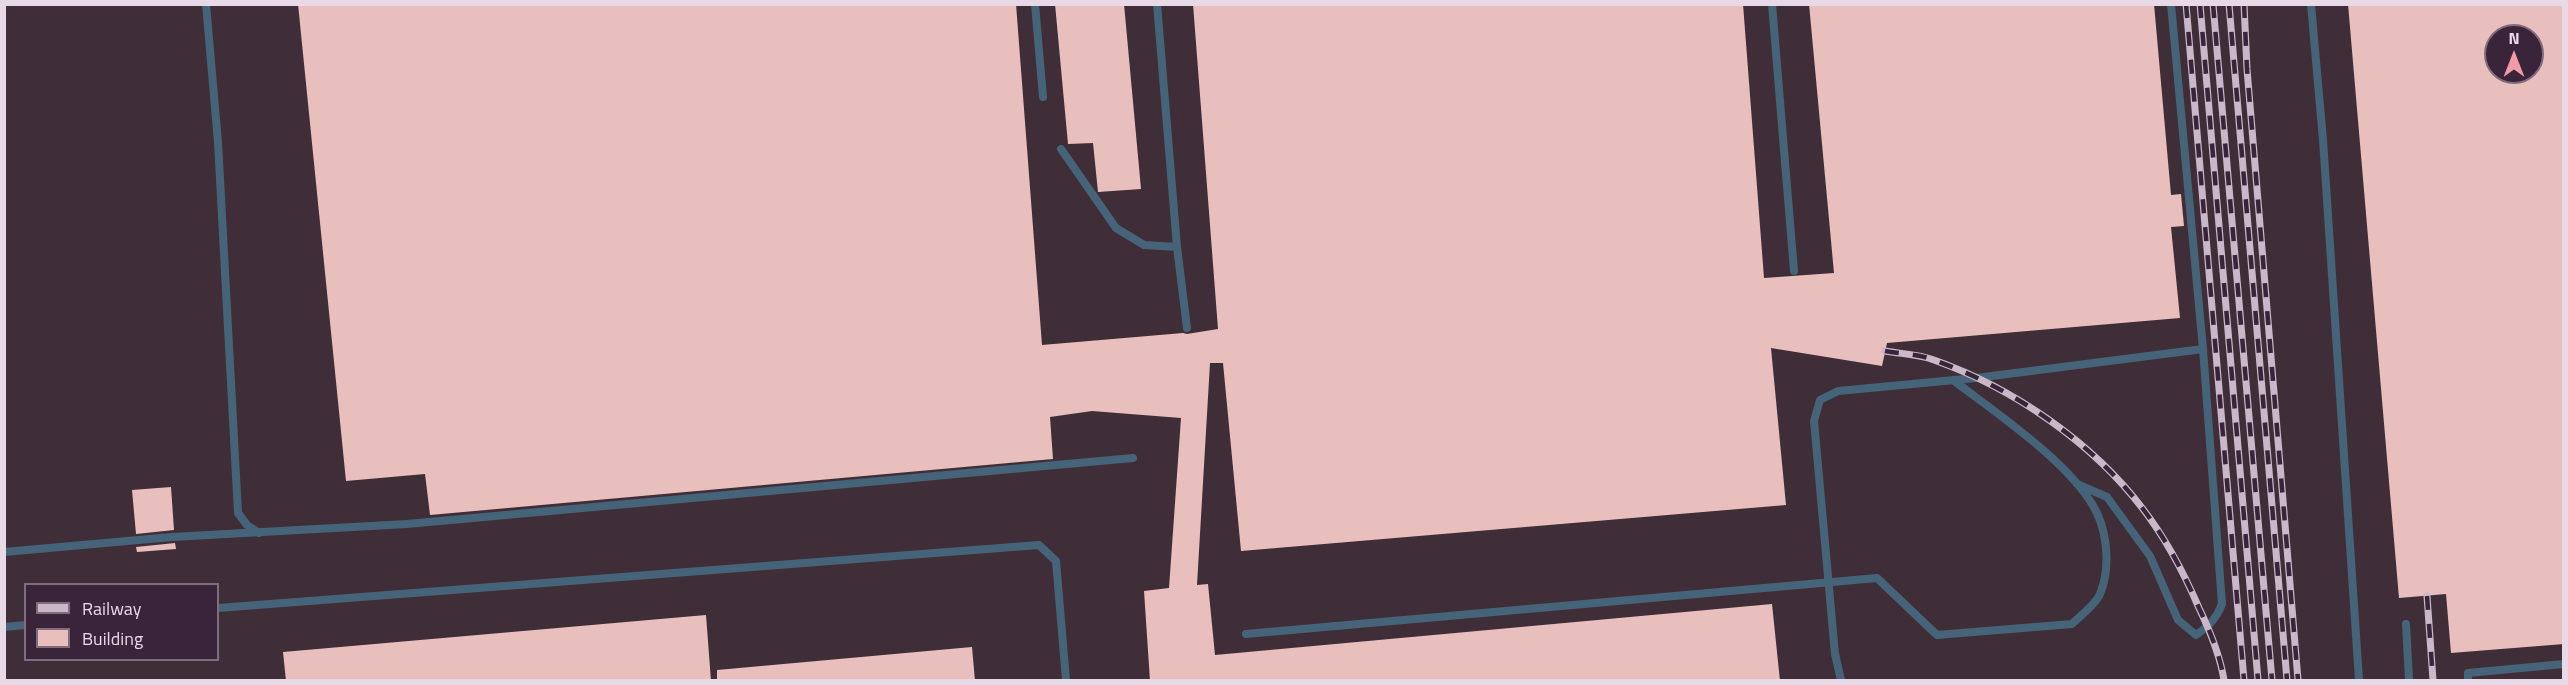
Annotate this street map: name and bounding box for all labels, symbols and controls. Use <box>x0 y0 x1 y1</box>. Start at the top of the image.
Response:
north arrow <box>2484 24 2544 84</box>
text: N <box>2508 26 2520 50</box>
legend <box>24 583 219 661</box>
text: Railway <box>82 595 141 622</box>
text: Building <box>82 625 143 652</box>

